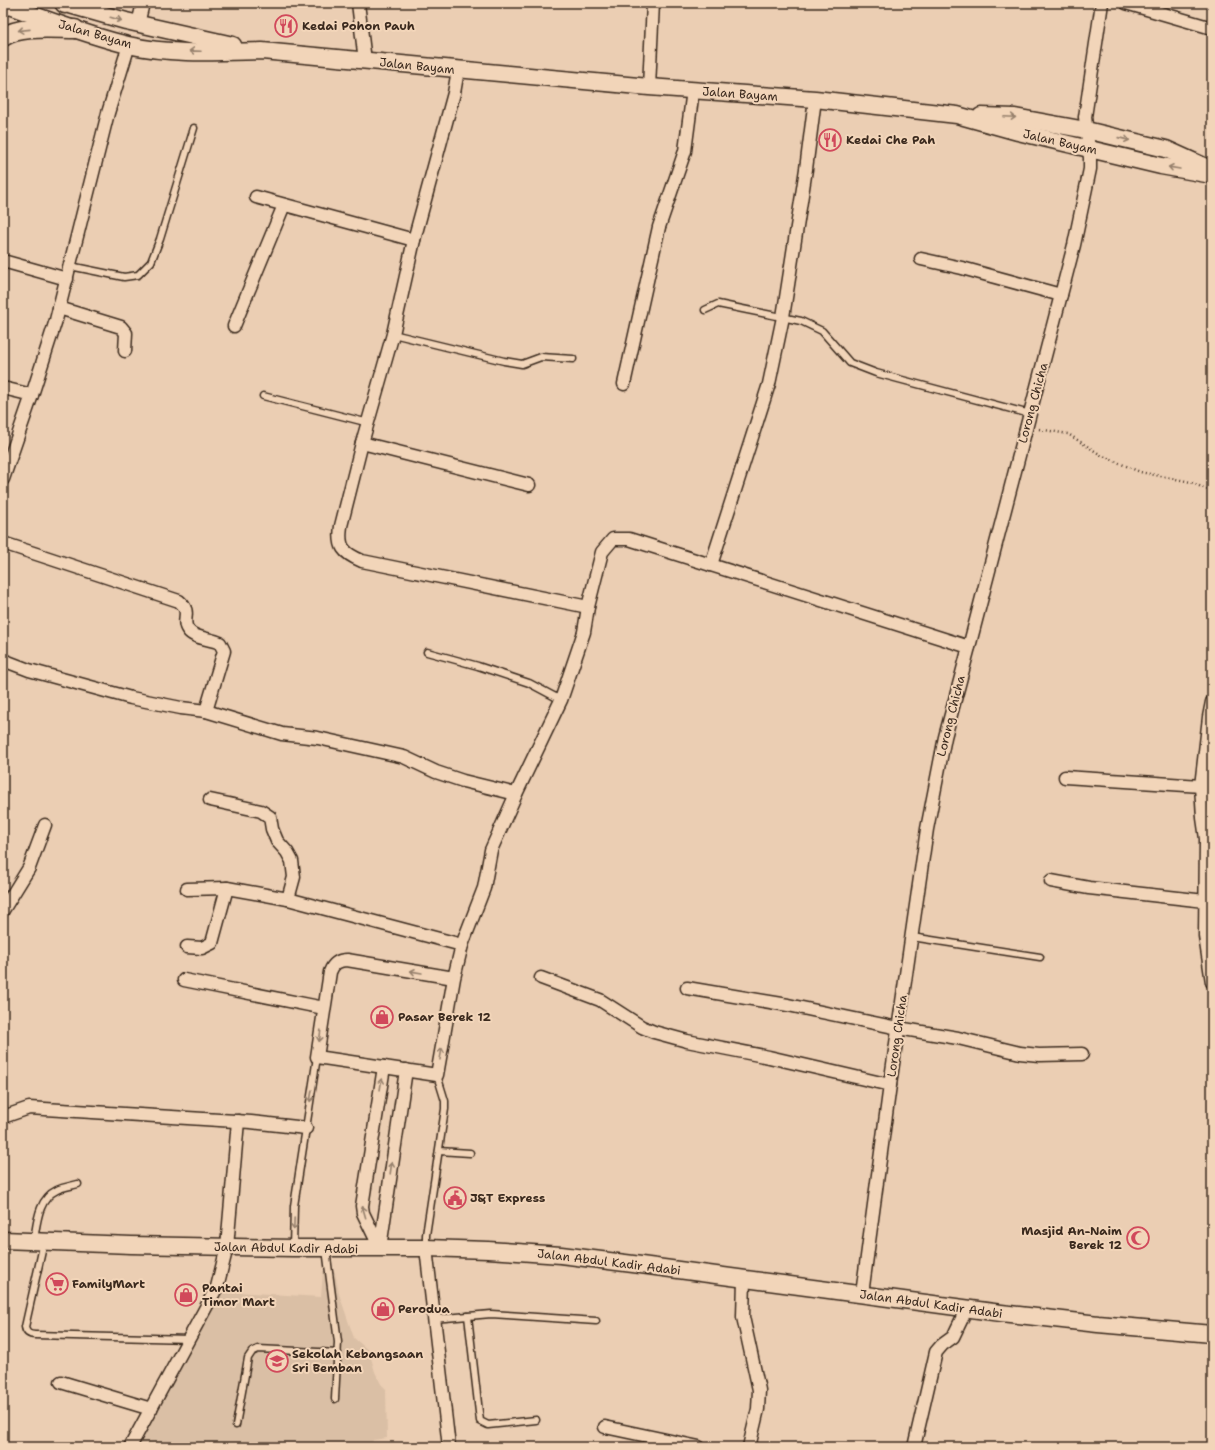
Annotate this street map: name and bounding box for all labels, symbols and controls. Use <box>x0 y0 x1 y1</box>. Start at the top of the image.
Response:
restaurant icon: Kedai Pohon Pauh <box>273 13 299 39</box>
one-way arrow <box>109 15 122 23</box>
street label: Jalan Bayam <box>56 16 134 52</box>
place label: Kedai Pohon Pauh <box>302 18 415 34</box>
one-way arrow <box>18 26 31 34</box>
one-way arrow <box>189 48 202 55</box>
street label: Jalan Bayam <box>378 54 456 78</box>
street label: Jalan Bayam <box>702 83 778 105</box>
one-way arrow <box>1003 113 1016 120</box>
street label: Jalan Bayam <box>1021 126 1099 158</box>
restaurant icon: Kedai Che Pah <box>817 127 843 153</box>
place label: Kedai Che Pah <box>846 132 935 148</box>
one-way arrow <box>1118 136 1131 144</box>
one-way arrow <box>1167 164 1180 172</box>
street label: Lorong Chicha <box>1015 360 1052 445</box>
street label: Lorong Chicha <box>933 673 969 758</box>
one-way arrow <box>410 967 423 975</box>
street label: Lorong Chicha <box>883 993 911 1078</box>
shop icon: Pasar Berek 12 <box>369 1004 395 1030</box>
place label: Pasar Berek 12 <box>398 1009 492 1025</box>
one-way arrow <box>316 1029 324 1042</box>
one-way arrow <box>437 1048 445 1061</box>
one-way arrow <box>377 1078 385 1091</box>
one-way arrow <box>307 1089 315 1102</box>
one-way arrow <box>387 1162 395 1175</box>
public building icon: J&T Express <box>442 1185 468 1211</box>
place label: J&T Express <box>470 1190 545 1206</box>
one-way arrow <box>360 1206 367 1219</box>
one-way arrow <box>290 1217 297 1230</box>
place label: Masjid An-Naim Berek 12 <box>1021 1223 1123 1253</box>
mosque icon: Masjid An-Naim Berek 12 <box>1125 1225 1151 1251</box>
street label: Jalan Abdul Kadir Adabi <box>214 1239 358 1257</box>
street label: Jalan Abdul Kadir Adabi <box>536 1245 682 1279</box>
supermarket icon: FamilyMart <box>44 1271 70 1297</box>
place label: FamilyMart <box>72 1276 145 1292</box>
place label: Pantai Timor Mart <box>202 1280 275 1310</box>
shop icon: Pantai Timor Mart <box>173 1282 199 1308</box>
street label: Jalan Abdul Kadir Adabi <box>858 1286 1004 1322</box>
shop icon: Perodua <box>370 1296 396 1322</box>
place label: Perodua <box>398 1301 450 1317</box>
place label: Sekolah Kebangsaan Sri Bemban <box>292 1346 423 1376</box>
school or university icon: Sekolah Kebangsaan Sri Bemban <box>264 1348 290 1374</box>

